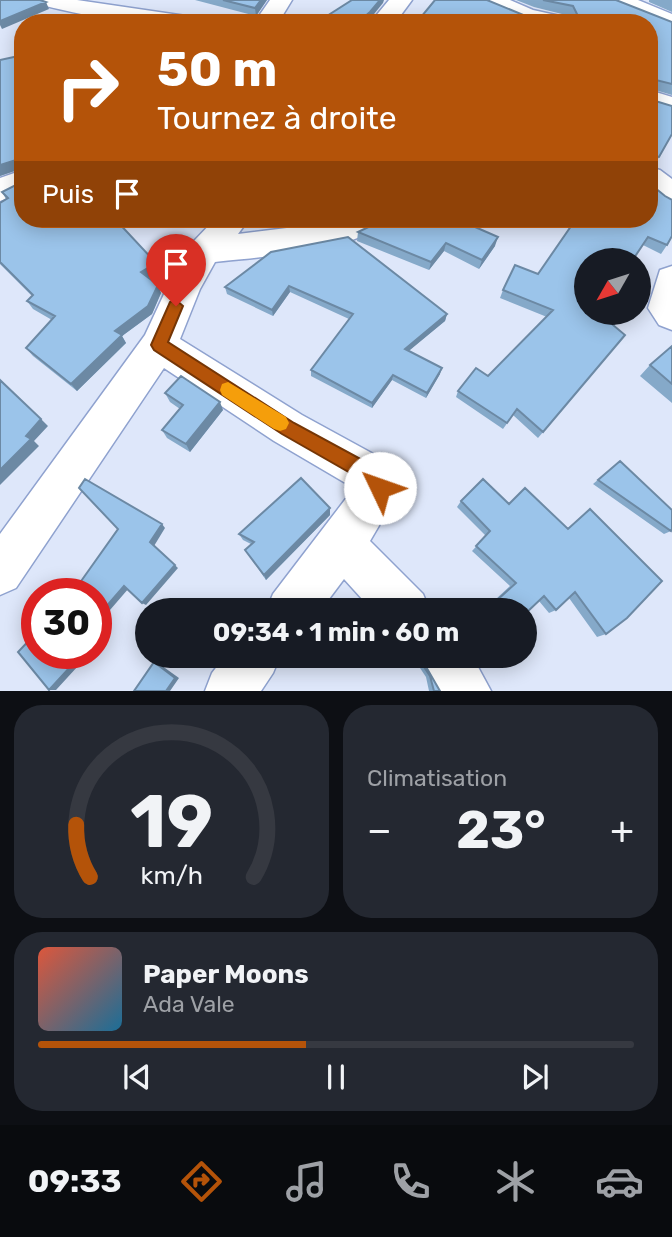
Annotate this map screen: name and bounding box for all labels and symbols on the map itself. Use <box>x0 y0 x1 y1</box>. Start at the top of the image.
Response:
pin <box>146 234 206 306</box>
north arrow <box>574 248 651 326</box>
position arrow <box>343 451 417 525</box>
speed limit sign: 30 <box>21 578 112 669</box>

